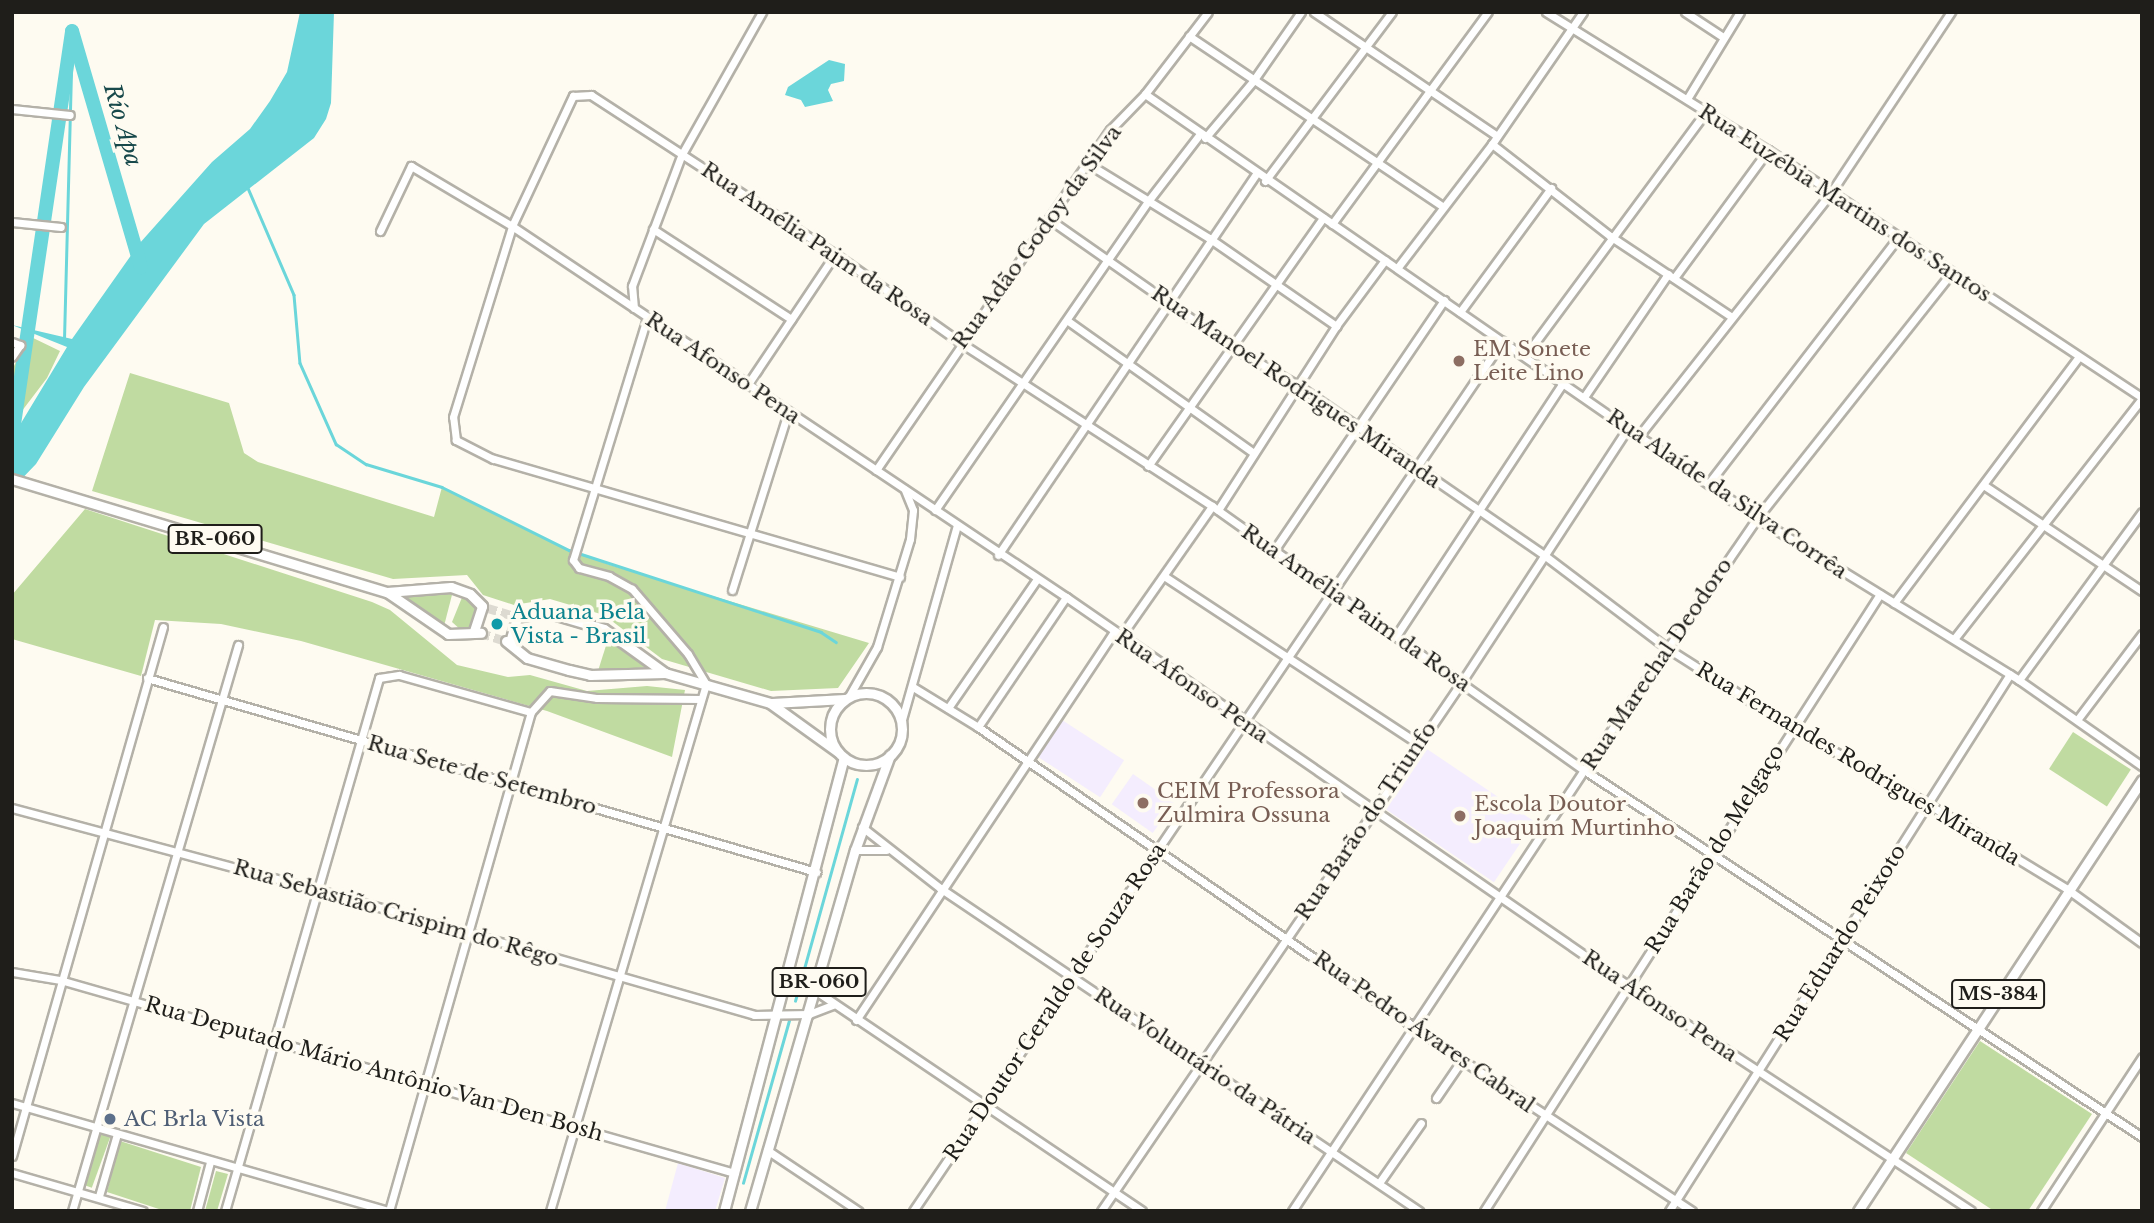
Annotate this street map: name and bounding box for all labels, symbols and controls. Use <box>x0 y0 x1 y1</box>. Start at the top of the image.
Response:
water label: Río Apa <box>98 80 148 170</box>
street label: Rua Euzébia Martins dos Santos <box>1694 99 1996 307</box>
street label: Rua Adão Godoy da Silva <box>947 120 1127 354</box>
street label: Rua Amélia Paim da Rosa <box>696 157 938 331</box>
street label: Rua Manoel Rodrigues Miranda <box>1147 281 1445 493</box>
street label: Rua Afonso Pena <box>640 307 806 429</box>
place label: EM Sonete Leite Lino <box>1473 336 1591 386</box>
marker: EM Sonete Leite Lino <box>1451 353 1467 369</box>
street label: Rua Alaíde da Silva Corrêa <box>1601 404 1853 584</box>
street label: Rua Amélia Paim da Rosa <box>1236 519 1476 697</box>
road number: BR-060 <box>166 524 264 554</box>
street label: Rua Marechal Deodoro <box>1576 553 1738 775</box>
place label: Aduana Bela Vista - Brasil <box>511 599 647 649</box>
marker: Aduana Bela Vista - Brasil <box>489 616 505 632</box>
street label: Rua Afonso Pena <box>1110 623 1274 749</box>
street label: Rua Fernandes Rodrigues Miranda <box>1691 657 2025 871</box>
street label: Rua Barão do Triunfo <box>1290 717 1442 925</box>
street label: Rua Sete de Setembro <box>364 730 600 820</box>
street label: Rua Barão do Melgaço <box>1640 740 1790 958</box>
place label: CEIM Professora Zulmira Ossuna <box>1157 778 1340 828</box>
place label: Escola Doutor Joaquim Murtinho <box>1474 791 1675 841</box>
marker: CEIM Professora Zulmira Ossuna <box>1135 795 1151 811</box>
marker: Escola Doutor Joaquim Murtinho <box>1452 808 1468 824</box>
street label: Rua Doutor Geraldo de Souza Rosa <box>939 838 1171 1166</box>
street label: Rua Eduardo Peixoto <box>1769 840 1911 1046</box>
street label: Rua Sebastião Crispim do Rêgo <box>230 854 562 972</box>
street label: Rua Afonso Pena <box>1577 945 1743 1067</box>
street label: Rua Pedro Ávares Cabral <box>1308 946 1540 1118</box>
road number: BR-060 <box>770 966 868 998</box>
road number: MS-384 <box>1951 978 2045 1010</box>
street label: Rua Voluntário da Pátria <box>1089 982 1321 1150</box>
street label: Rua Deputado Mário Antônio Van Den Bosh <box>141 991 607 1147</box>
place label: AC Brla Vista <box>124 1106 266 1132</box>
marker: AC Brla Vista <box>102 1111 118 1127</box>

